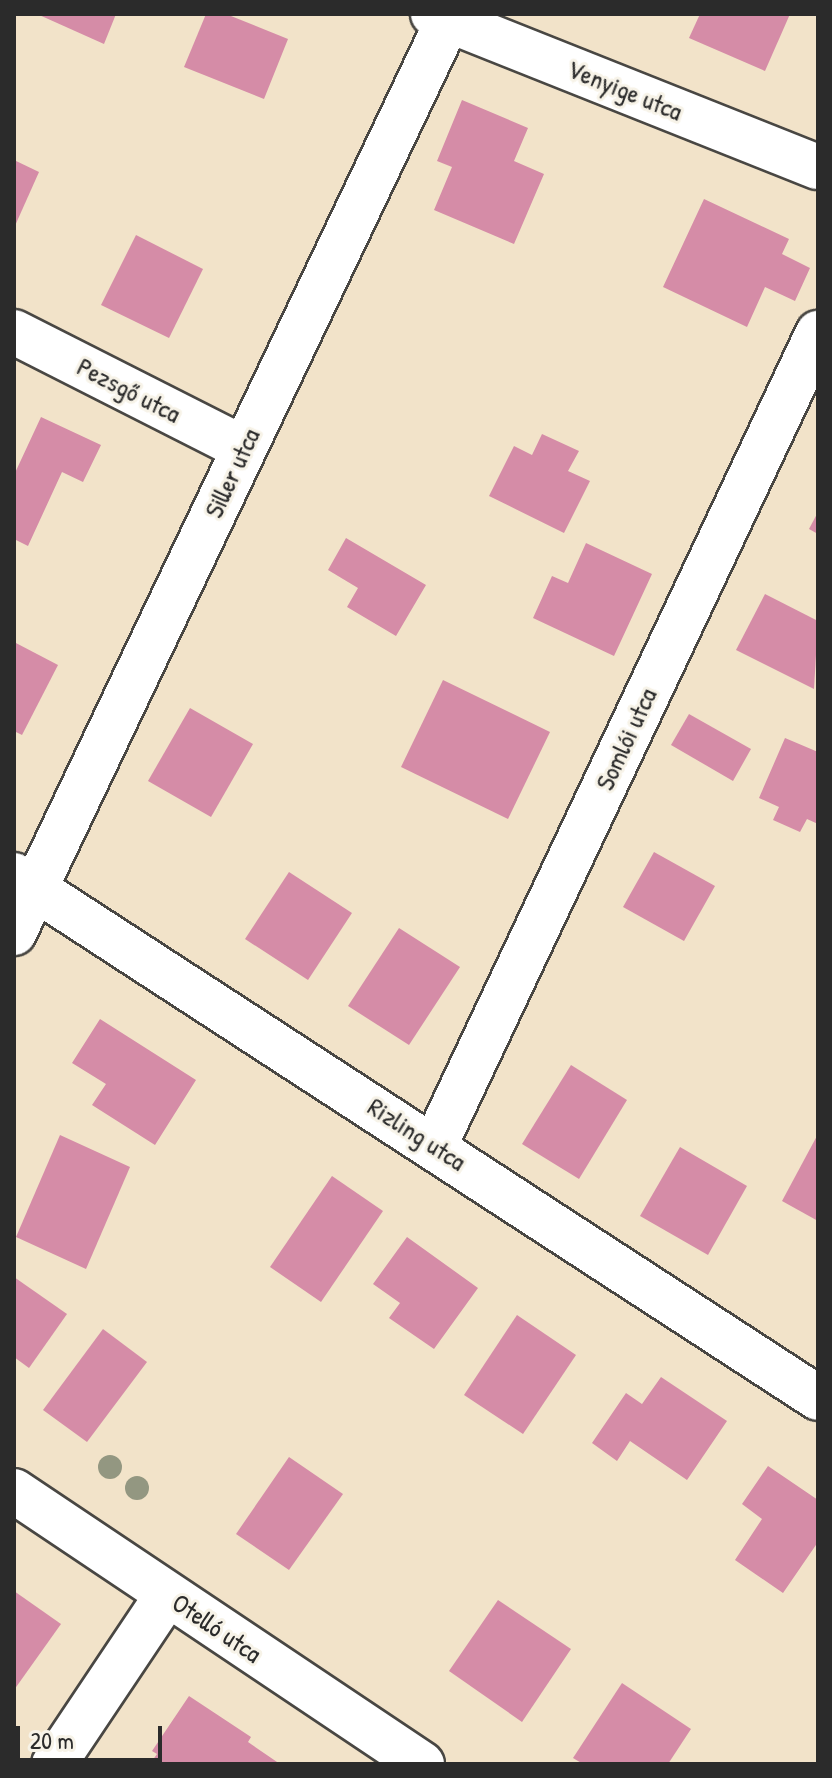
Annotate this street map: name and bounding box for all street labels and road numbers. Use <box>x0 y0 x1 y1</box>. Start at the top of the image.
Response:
street label: Venyige utca <box>563 53 687 127</box>
street label: Pezsgő utca <box>72 351 186 429</box>
street label: Siller utca <box>198 423 266 523</box>
street label: Somlói utca <box>589 683 663 795</box>
street label: Rizling utca <box>362 1091 472 1177</box>
street label: Otelló utca <box>166 1587 268 1669</box>

